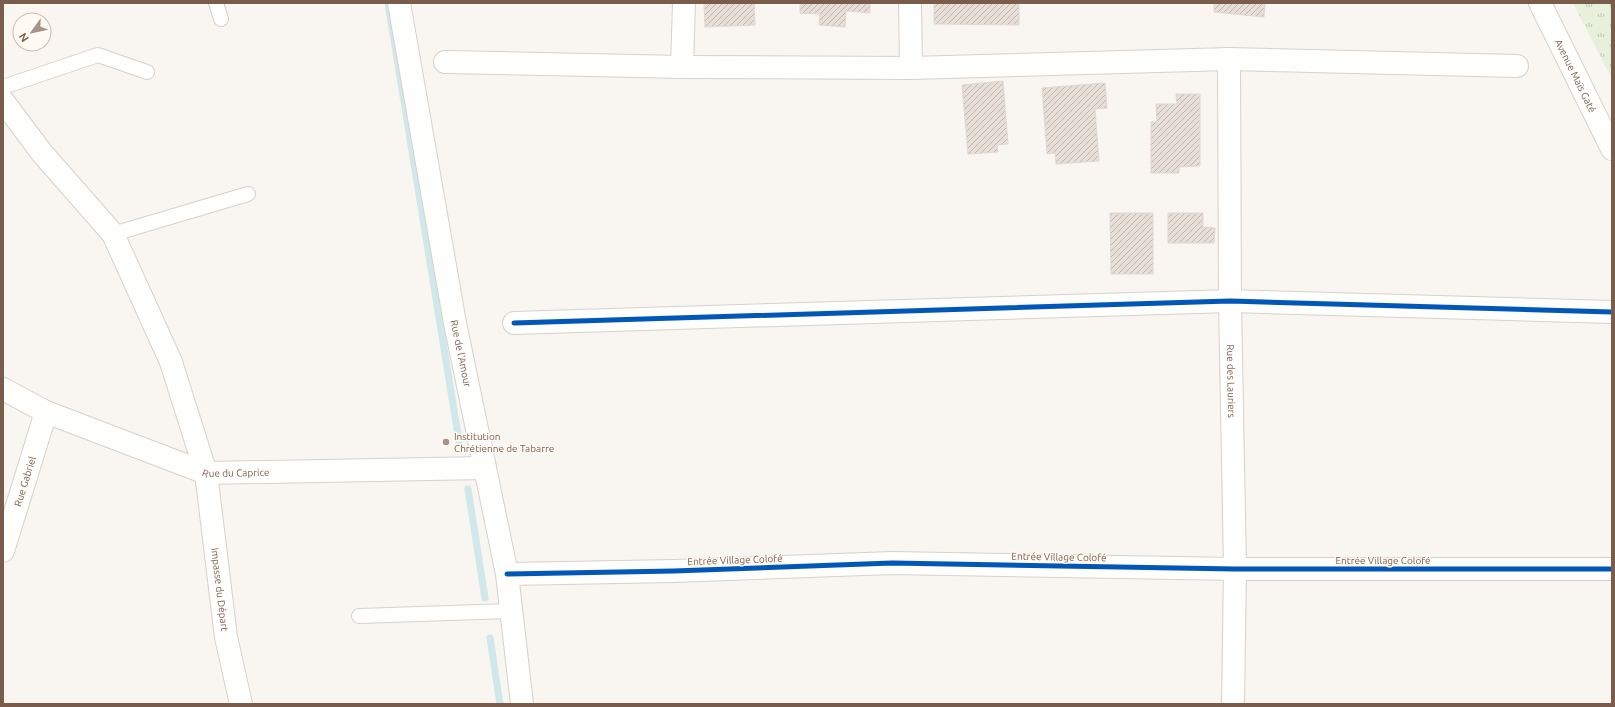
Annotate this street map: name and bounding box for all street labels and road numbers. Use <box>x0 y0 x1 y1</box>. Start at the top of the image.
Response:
street label: Avenue Maïs Gaté <box>1553 37 1598 114</box>
street label: Rue de l'Amour <box>449 319 474 388</box>
street label: Rue des Lauriers <box>1225 344 1238 418</box>
street label: Rue Gabriel <box>12 455 38 508</box>
street label: Rue du Caprice <box>201 466 270 479</box>
street label: Impasse du Départ <box>210 547 231 632</box>
street label: Entrée Village Colofé <box>1011 551 1107 563</box>
street label: Entrée Village Colofé <box>687 553 783 567</box>
street label: Entrée Village Colofé <box>1335 555 1431 566</box>

